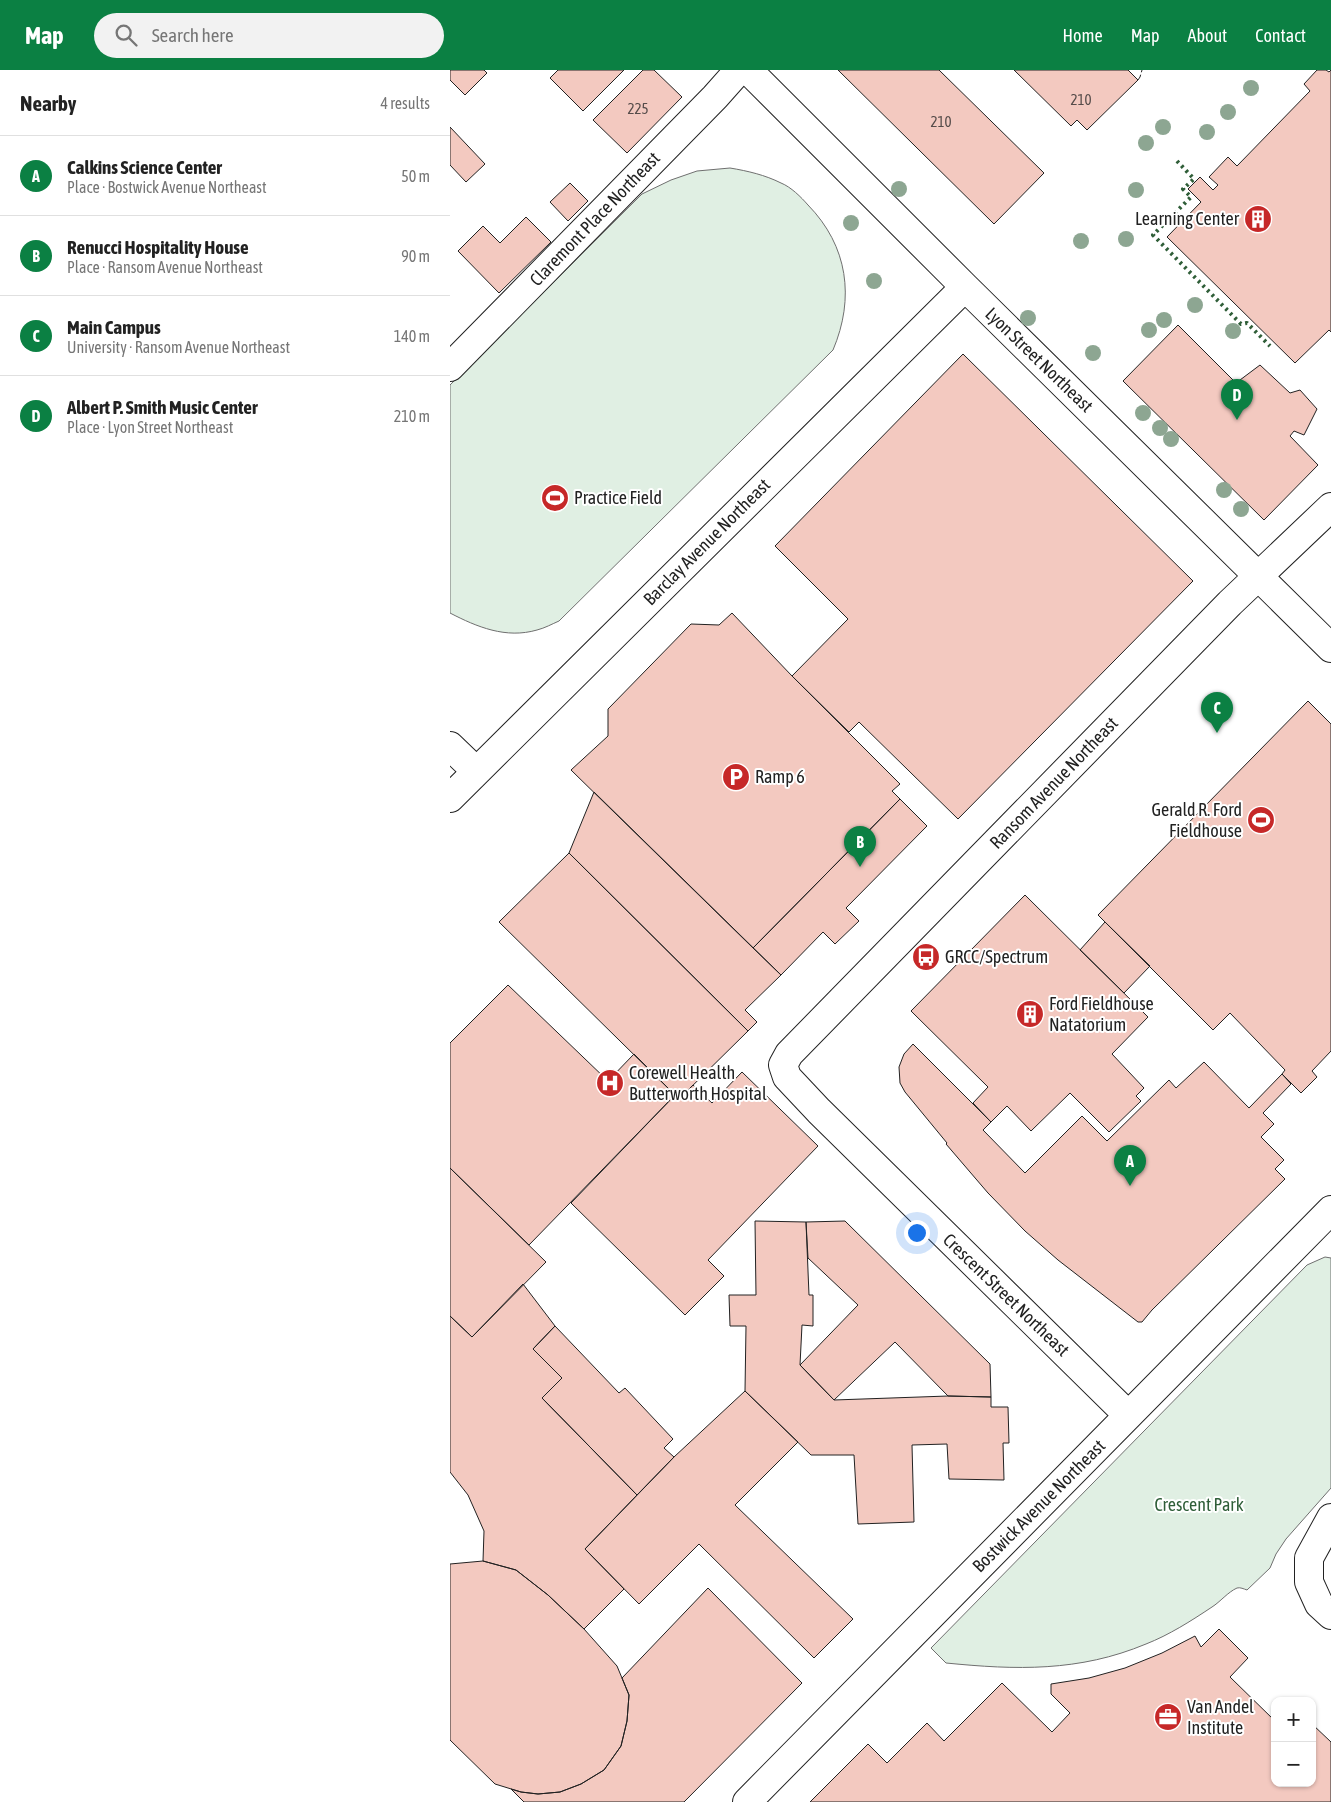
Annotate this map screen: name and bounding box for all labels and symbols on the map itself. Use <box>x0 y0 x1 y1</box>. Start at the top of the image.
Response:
house number: 210 <box>1070 91 1092 108</box>
house number: 225 <box>627 100 649 117</box>
house number: 210 <box>930 113 952 130</box>
street label: Claremont Place Northeast <box>525 147 664 290</box>
building icon: Learning Center <box>1243 204 1273 234</box>
place label: Learning Center <box>1135 208 1240 229</box>
street label: Lyon Street Northeast <box>981 303 1098 416</box>
pin: D <box>1221 379 1253 420</box>
street label: Barclay Avenue Northeast <box>639 474 774 609</box>
sports icon: Practice Field <box>540 483 570 513</box>
place label: Practice Field <box>574 487 662 508</box>
pin: C <box>1201 692 1233 733</box>
street label: Ransom Avenue Northeast <box>985 712 1122 853</box>
parking icon: Ramp 6 <box>721 762 751 792</box>
place label: Ramp 6 <box>755 766 805 787</box>
place label: Gerald R. Ford Fieldhouse <box>1152 799 1242 841</box>
sports icon: Gerald R. Ford Fieldhouse <box>1246 805 1276 835</box>
pin: B <box>844 826 876 867</box>
bus stop icon: GRCC/Spectrum <box>911 942 941 972</box>
place label: GRCC/Spectrum <box>945 946 1048 967</box>
place label: Ford Fieldhouse Natatorium <box>1049 993 1154 1035</box>
building icon: Ford Fieldhouse Natatorium <box>1015 999 1045 1029</box>
place label: Corewell Health Butterworth Hospital <box>629 1062 767 1104</box>
hospital icon: Corewell Health Butterworth Hospital <box>595 1068 625 1098</box>
pin: A <box>1114 1145 1146 1186</box>
your location <box>904 1220 930 1246</box>
street label: Crescent Street Northeast <box>939 1229 1074 1360</box>
street label: Bostwick Avenue Northeast <box>968 1435 1109 1576</box>
park label: Crescent Park <box>1154 1494 1244 1515</box>
place label: Van Andel Institute <box>1187 1696 1254 1738</box>
office icon: Van Andel Institute <box>1153 1702 1183 1732</box>

